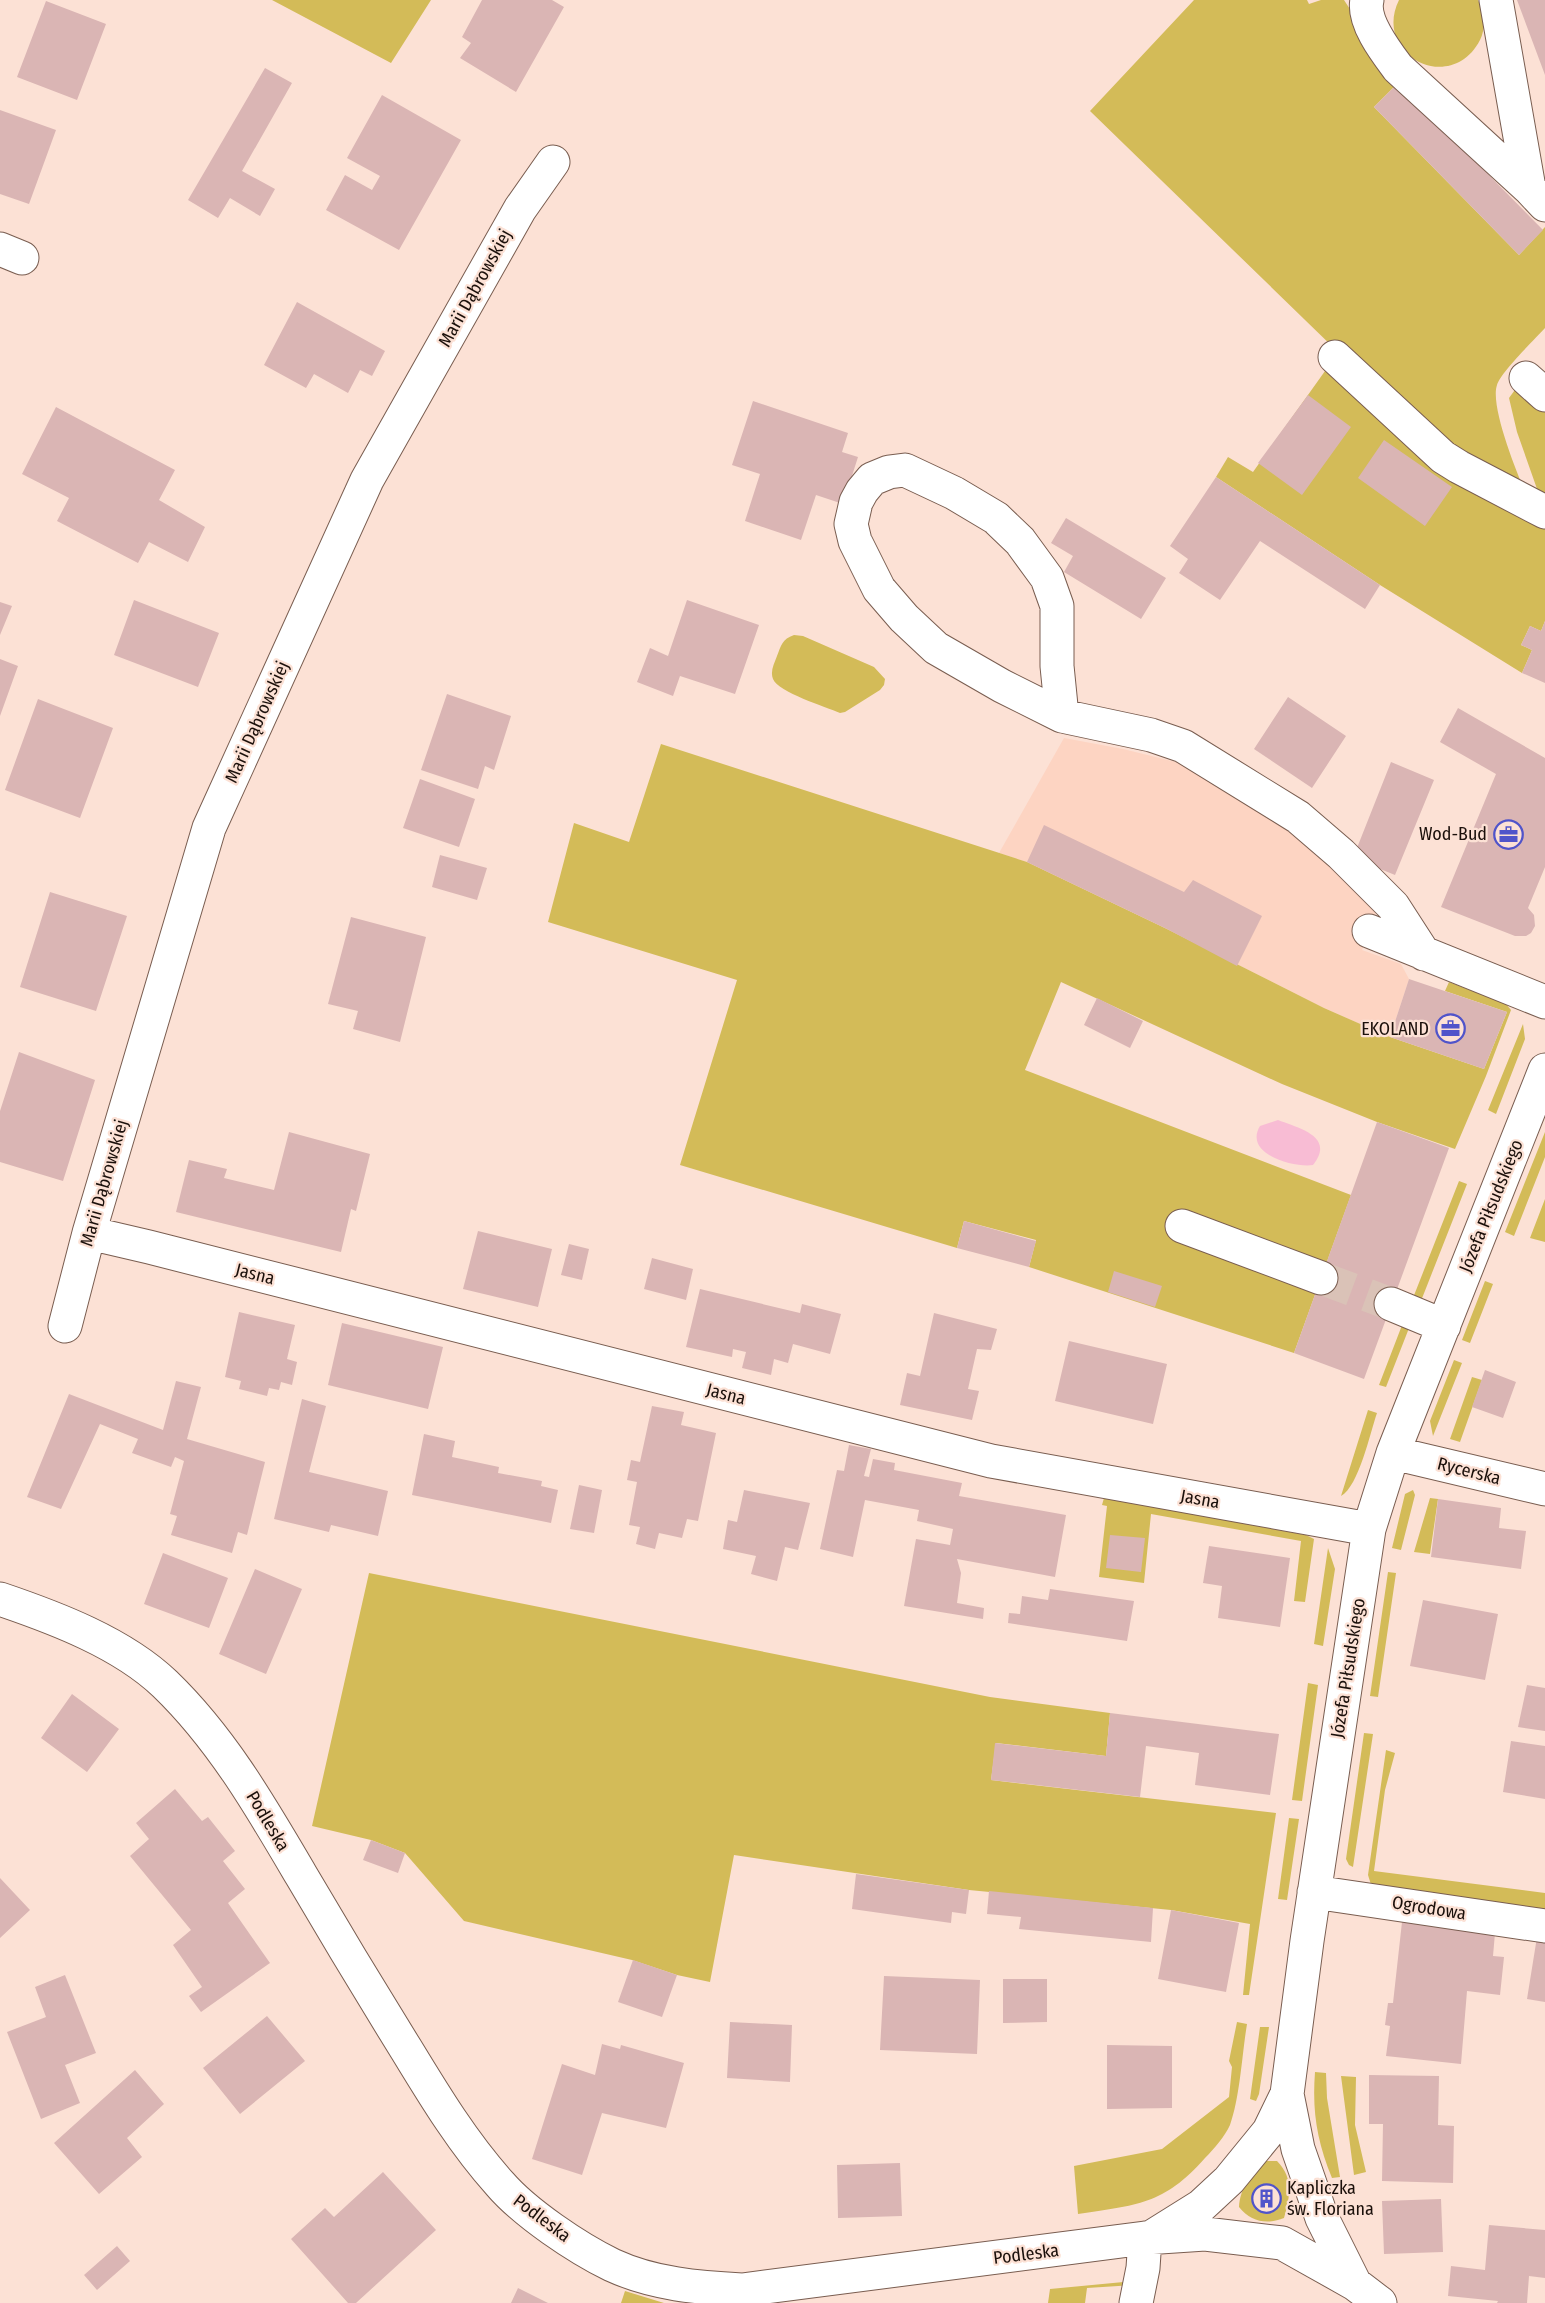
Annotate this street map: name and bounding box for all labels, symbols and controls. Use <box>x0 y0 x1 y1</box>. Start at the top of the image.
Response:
street label: Marii Dąbrowskiej <box>434 225 516 351</box>
street label: Marii Dąbrowskiej <box>220 658 294 786</box>
office icon: Wod-Bud <box>1492 818 1524 850</box>
place label: Wod-Bud <box>1419 823 1487 845</box>
office icon: EKOLAND <box>1434 1013 1466 1045</box>
place label: EKOLAND <box>1361 1018 1429 1040</box>
street label: Marii Dąbrowskiej <box>75 1117 133 1249</box>
street label: Józefa Piłsudskiego <box>1454 1136 1528 1276</box>
street label: Jasna <box>233 1259 277 1290</box>
street label: Jasna <box>704 1379 748 1410</box>
street label: Rycerska <box>1435 1453 1503 1490</box>
street label: Jasna <box>1179 1485 1222 1513</box>
street label: Józefa Piłsudskiego <box>1326 1596 1370 1740</box>
street label: Podleska <box>242 1787 295 1855</box>
street label: Ogrodowa <box>1390 1891 1468 1925</box>
place label: Kapliczka św. Floriana <box>1287 2177 1374 2220</box>
building icon: Kapliczka św. Floriana <box>1250 2182 1282 2214</box>
street label: Podleska <box>509 2189 575 2247</box>
street label: Podleska <box>992 2239 1060 2269</box>

